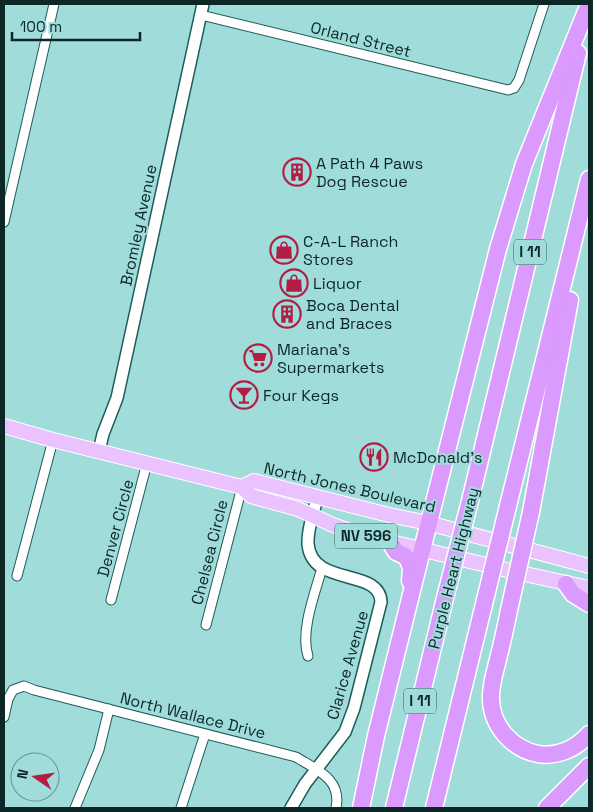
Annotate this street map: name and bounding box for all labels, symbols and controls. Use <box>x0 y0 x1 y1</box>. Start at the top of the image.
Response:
scale bar <box>12 10 140 42</box>
text: 100 m <box>20 17 62 36</box>
street label: Orland Street <box>308 17 413 62</box>
place label: A Path 4 Paws Dog Rescue <box>316 153 423 192</box>
building icon: A Path 4 Paws Dog Rescue <box>282 157 312 187</box>
street label: Bromley Avenue <box>115 162 162 288</box>
place label: C-A-L Ranch Stores <box>303 231 398 270</box>
shop icon: C-A-L Ranch Stores <box>269 235 299 265</box>
road number: I 11 <box>514 240 546 264</box>
shop icon: Liquor <box>279 268 309 298</box>
place label: Liquor <box>313 273 362 294</box>
place label: Boca Dental and Braces <box>306 295 399 334</box>
building icon: Boca Dental and Braces <box>272 299 302 329</box>
place label: Mariana's Supermarkets <box>277 339 385 378</box>
supermarket icon: Mariana's Supermarkets <box>243 343 273 373</box>
bar icon: Four Kegs <box>229 380 259 410</box>
place label: Four Kegs <box>263 385 339 406</box>
restaurant icon: McDonald's <box>359 442 389 472</box>
place label: McDonald's <box>393 447 483 468</box>
street label: North Jones Boulevard <box>262 458 438 517</box>
street label: Denver Circle <box>92 477 139 579</box>
street label: Purple Heart Highway <box>423 485 484 651</box>
street label: Chelsea Circle <box>186 497 233 607</box>
road number: NV 596 <box>335 524 397 548</box>
street label: Clarice Avenue <box>322 608 373 722</box>
street label: North Wallace Drive <box>118 687 268 744</box>
road number: I 11 <box>404 688 436 714</box>
north arrow <box>10 752 60 802</box>
text: N <box>13 767 32 781</box>

